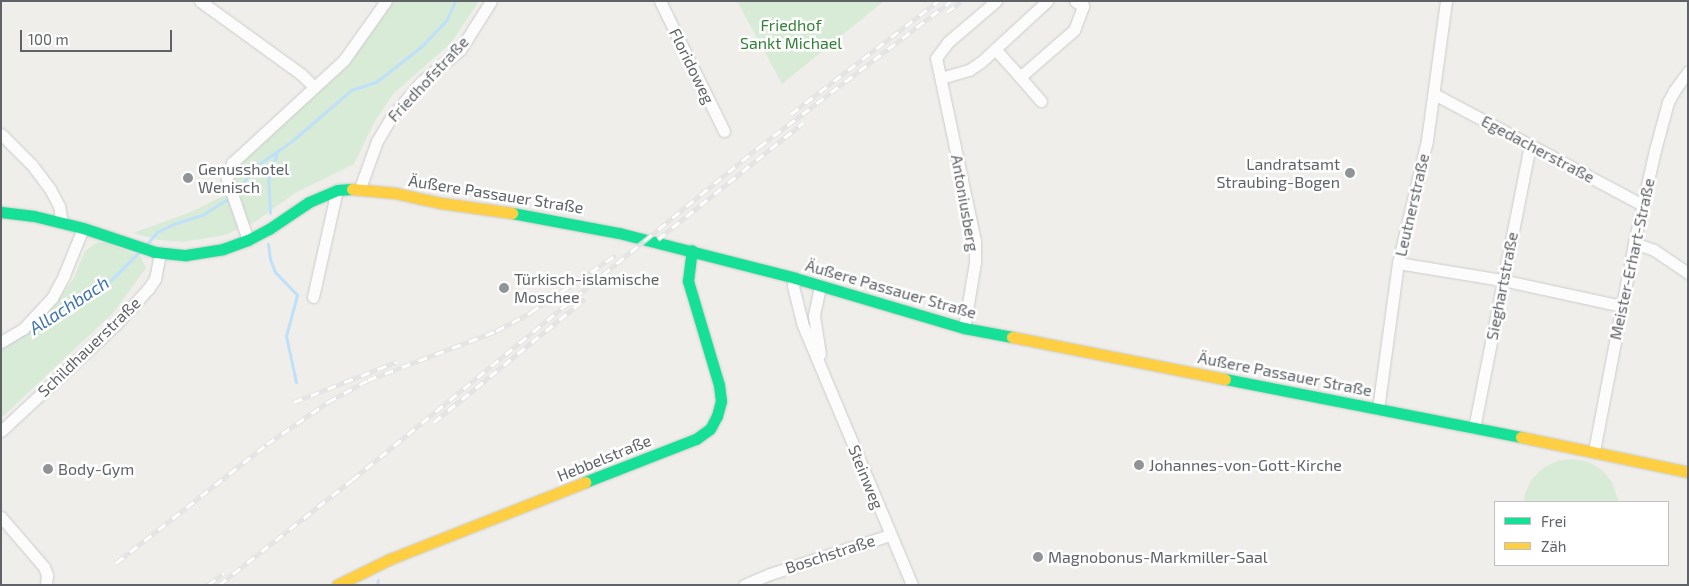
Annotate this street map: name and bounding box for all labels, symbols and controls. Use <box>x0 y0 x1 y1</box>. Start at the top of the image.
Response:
park label: Friedhof Sankt Michael <box>740 15 842 53</box>
scale bar <box>22 20 175 52</box>
street label: Floridoweg <box>665 25 719 107</box>
text: 100 m <box>28 30 69 48</box>
street label: Friedhofstraße <box>384 32 472 126</box>
street label: Egedacherstraße <box>1478 111 1598 187</box>
street label: Leutnerstraße <box>1391 152 1433 258</box>
street label: Antoniusberg <box>947 153 983 253</box>
place label: Landratsamt Straubing-Bogen <box>1216 154 1340 192</box>
place label: Genusshotel Wenisch <box>198 159 289 197</box>
marker: Landratsamt Straubing-Bogen <box>1344 167 1356 179</box>
street label: Äußere Passauer Straße <box>407 171 585 217</box>
marker: Genusshotel Wenisch <box>182 172 194 184</box>
street label: Meister-Erhart-Straße <box>1605 176 1659 342</box>
street label: Sieghartstraße <box>1482 230 1522 342</box>
street label: Äußere Passauer Straße <box>803 255 979 323</box>
place label: Türkisch-islamische Moschee <box>514 269 659 307</box>
water label: Allachbach <box>25 271 113 339</box>
marker: Türkisch-islamische Moschee <box>498 282 510 294</box>
street label: Schildhauerstraße <box>34 293 144 401</box>
street label: Äußere Passauer Straße <box>1196 348 1374 400</box>
street label: Hebbelstraße <box>554 430 654 486</box>
street label: Steinweg <box>844 442 888 512</box>
place label: Johannes-von-Gott-Kirche <box>1149 455 1342 475</box>
place label: Body-Gym <box>58 459 134 479</box>
marker: Johannes-von-Gott-Kirche <box>1133 459 1145 471</box>
marker: Body-Gym <box>42 463 54 475</box>
legend <box>1494 501 1669 566</box>
text: Frei <box>1541 512 1566 530</box>
street label: Boschstraße <box>783 530 877 578</box>
text: Zäh <box>1541 537 1566 555</box>
place label: Magnobonus-Markmiller-Saal <box>1048 547 1267 567</box>
marker: Magnobonus-Markmiller-Saal <box>1032 551 1044 563</box>

